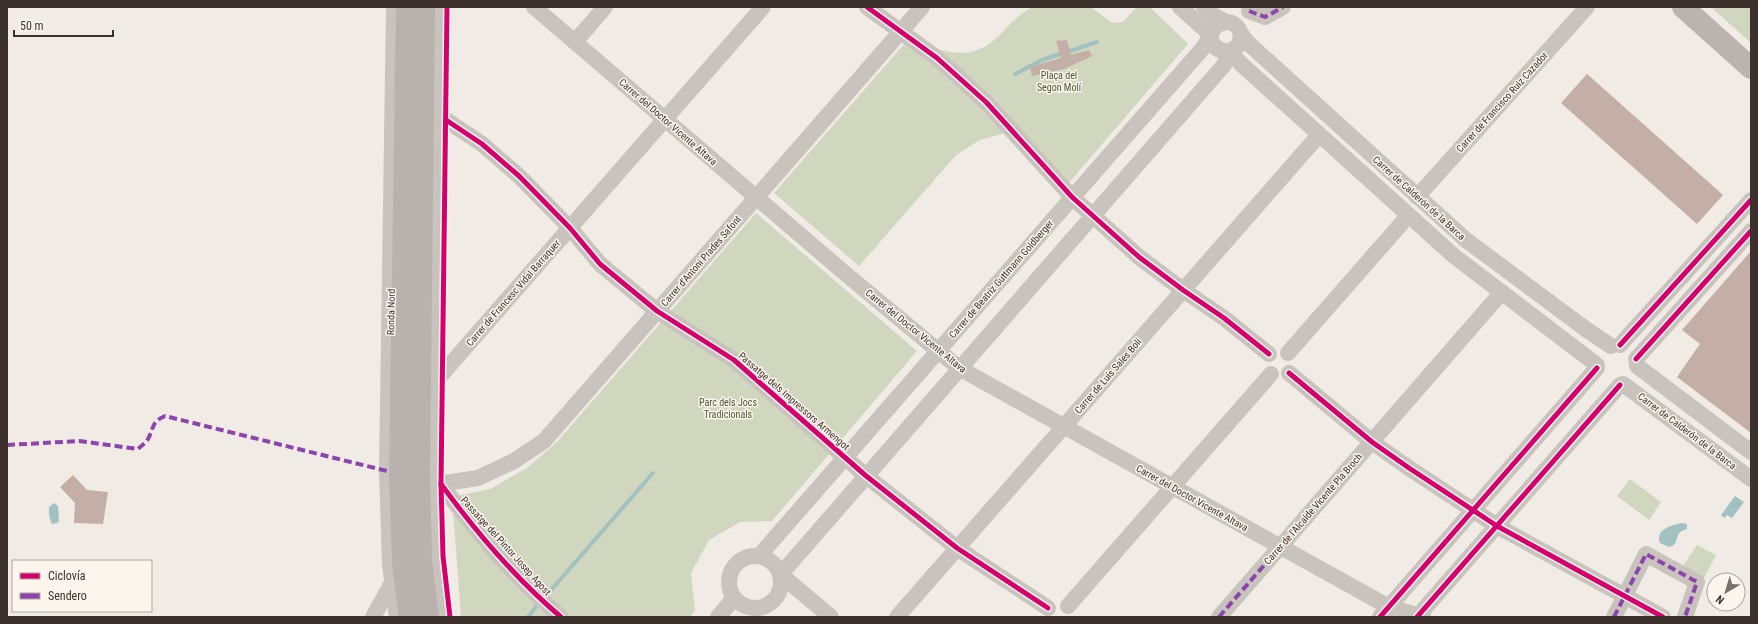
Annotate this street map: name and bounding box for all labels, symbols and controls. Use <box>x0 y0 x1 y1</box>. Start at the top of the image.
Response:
scale bar <box>14 12 113 38</box>
text: 50 m <box>20 19 44 33</box>
street label: Carrer de Francisco Ruiz Cazador <box>1454 50 1550 154</box>
park label: Plaça del Segon Molí <box>1037 70 1082 93</box>
street label: Carrer del Doctor Vicente Altava <box>617 77 719 168</box>
street label: Carrer de Calderón de la Barca <box>1371 154 1467 242</box>
street label: Carrer d'Antoni Prades Safont <box>659 214 743 308</box>
street label: Carrer de Beatriz Guttmann Goldberger <box>947 218 1055 340</box>
street label: Carrer de Francesc Vidal Barraquer <box>464 238 562 348</box>
street label: Carrer del Doctor Vicente Altava <box>864 287 969 375</box>
street label: Ronda Nord <box>385 289 397 335</box>
street label: Carrer de Luís Sales Boli <box>1072 336 1144 416</box>
street label: Passatge dels Impressors Armengot <box>736 350 852 452</box>
street label: Carrer de Calderón de la Barca <box>1636 391 1738 472</box>
park label: Parc dels Jocs Tradicionals <box>699 397 757 420</box>
street label: Carrer de l'Alcalde Vicente Pla Broch <box>1262 451 1364 567</box>
street label: Carrer del Doctor Vicente Altava <box>1134 463 1250 533</box>
street label: Passatge del Pintor Josep Agost <box>459 494 553 598</box>
legend <box>12 560 152 612</box>
text: Ciclovía <box>48 569 86 583</box>
north arrow <box>1706 572 1746 612</box>
text: Sendero <box>48 589 87 603</box>
text: N <box>1713 592 1727 607</box>

